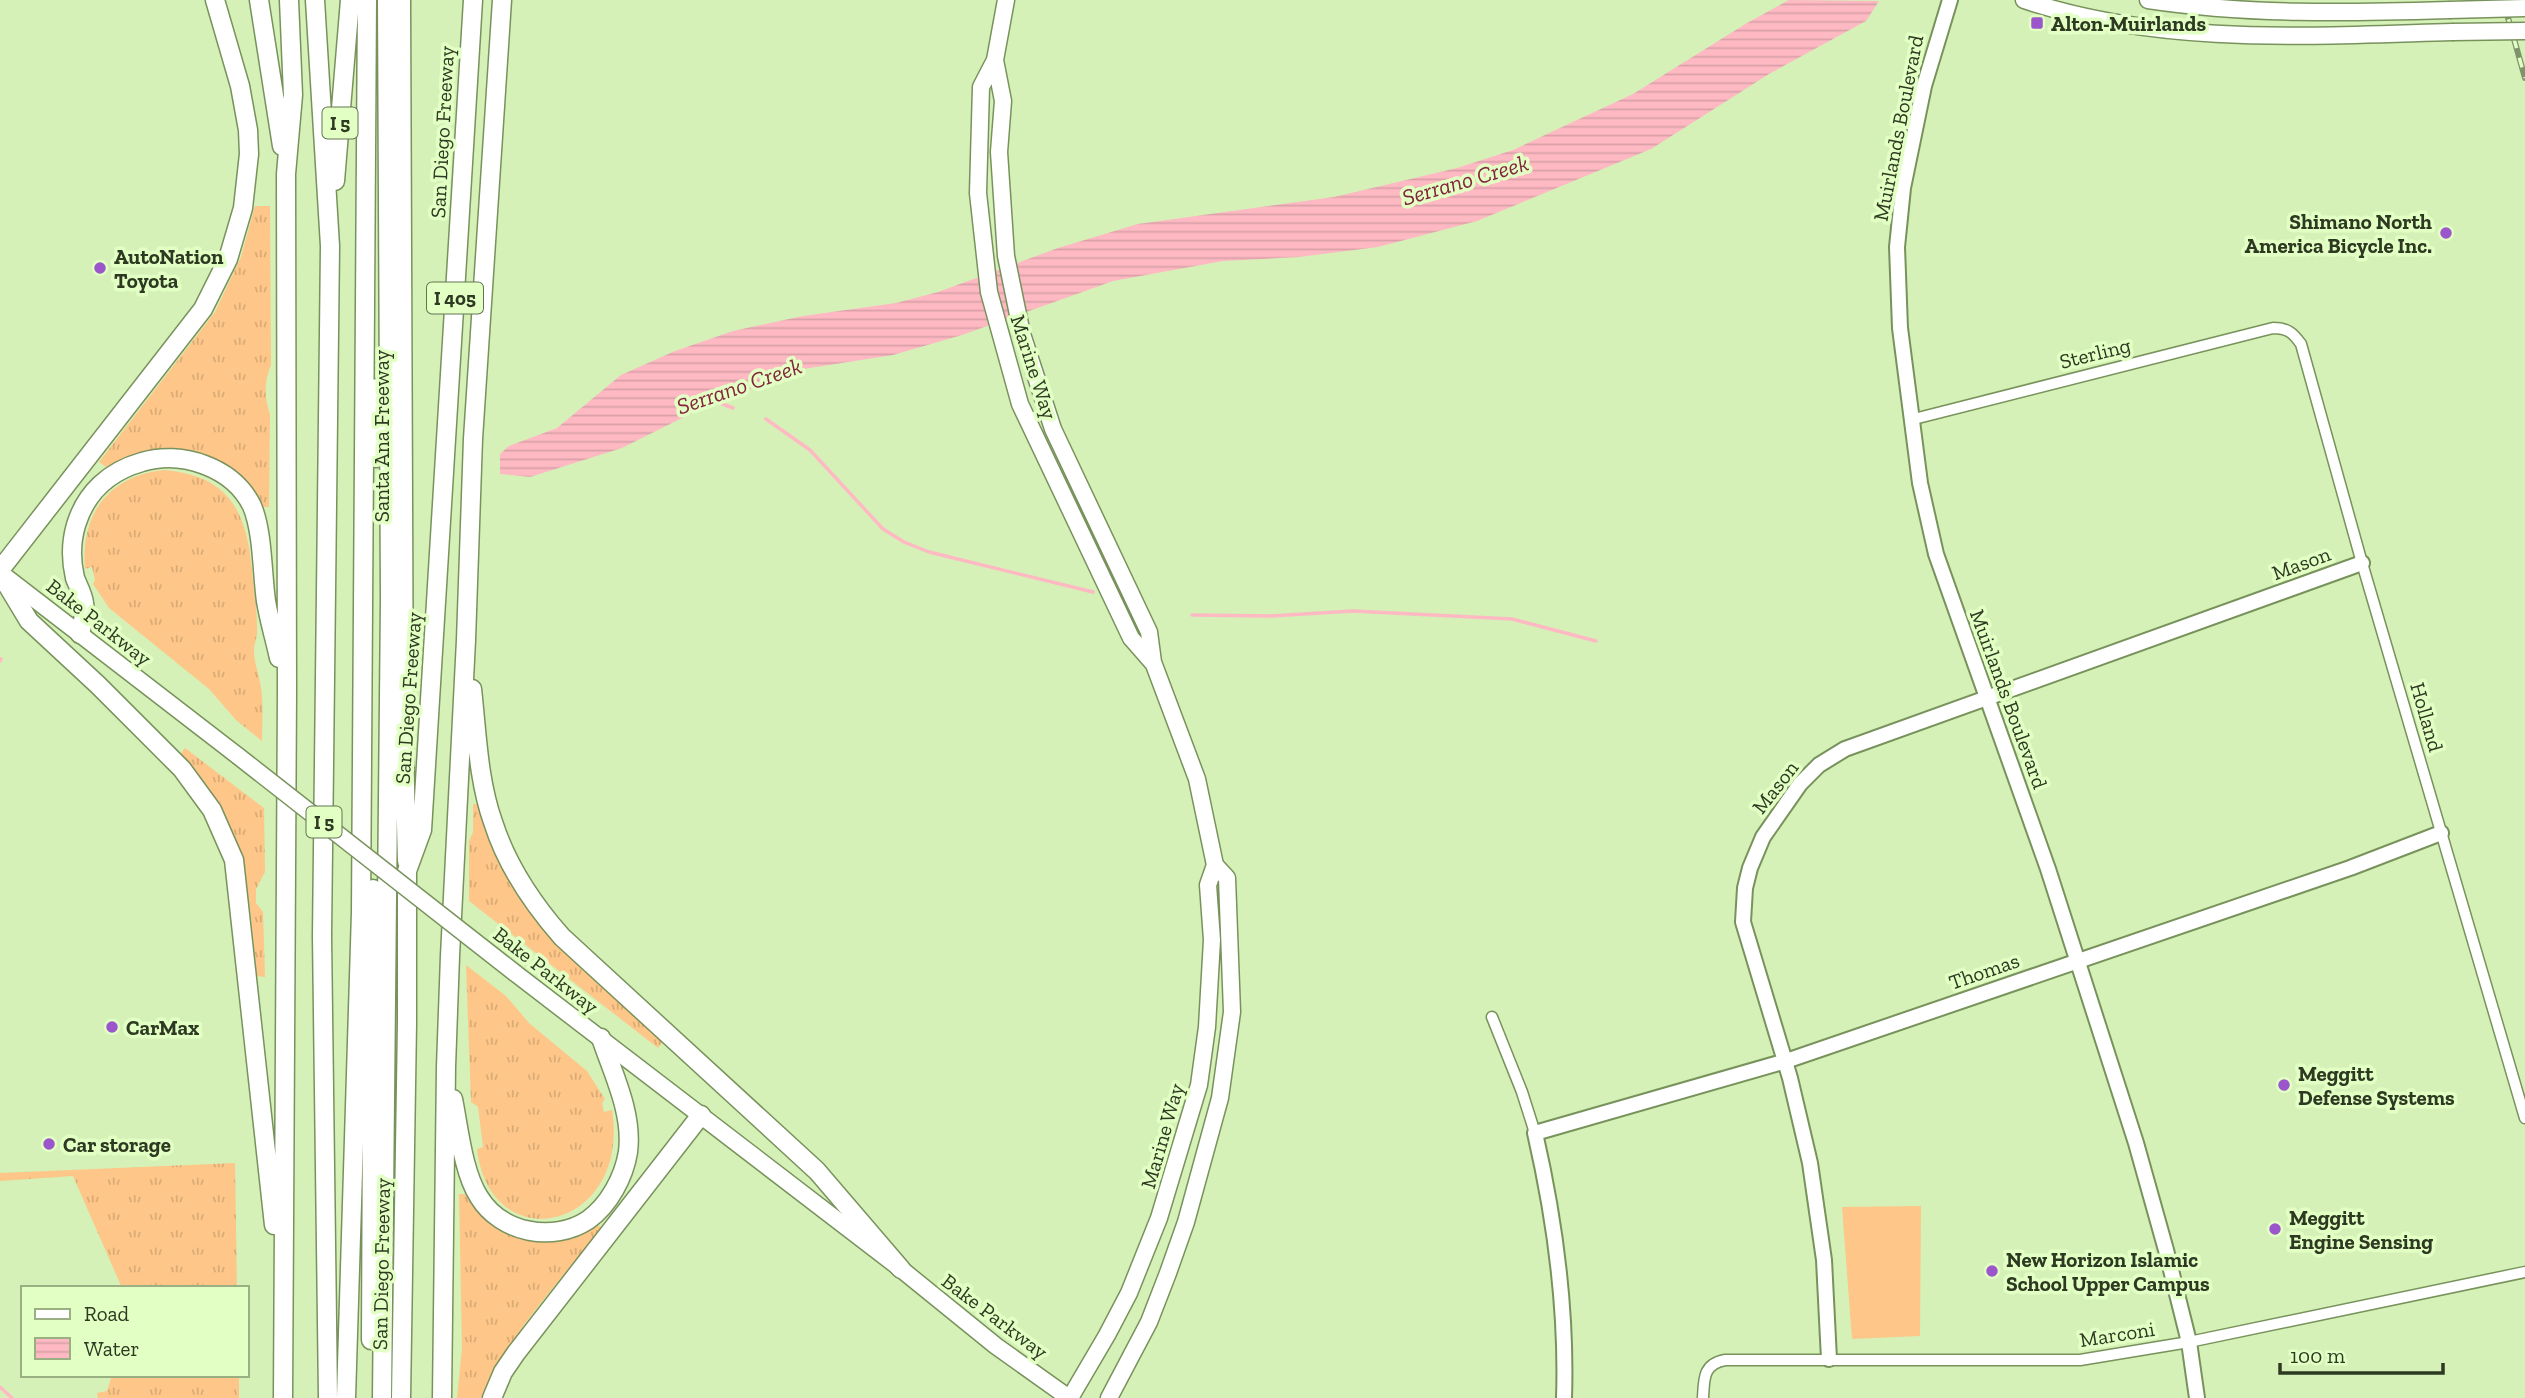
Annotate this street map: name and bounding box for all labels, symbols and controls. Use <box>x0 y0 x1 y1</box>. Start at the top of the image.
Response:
place label: Alton-Muirlands <box>2051 11 2207 36</box>
marker: Alton-Muirlands <box>2029 15 2045 31</box>
street label: Muirlands Boulevard <box>1868 32 1928 223</box>
street label: San Diego Freeway <box>425 45 459 219</box>
road number: I 5 <box>322 108 358 139</box>
water label: Serrano Creek <box>1399 149 1531 211</box>
place label: Shimano North America Bicycle Inc. <box>2245 209 2432 258</box>
marker: Shimano North America Bicycle Inc. <box>2438 225 2454 241</box>
place label: AutoNation Toyota <box>114 244 224 293</box>
marker: AutoNation Toyota <box>92 260 108 276</box>
road number: I 405 <box>427 282 483 314</box>
street label: Marine Way <box>1005 312 1063 423</box>
street label: Sterling <box>2057 332 2134 374</box>
street label: Santa Ana Freeway <box>369 349 394 522</box>
water label: Serrano Creek <box>673 352 805 420</box>
street label: Mason <box>2268 541 2334 585</box>
street label: Bake Parkway <box>42 573 157 671</box>
street label: Muirlands Boulevard <box>1965 606 2053 793</box>
street label: San Diego Freeway <box>390 611 426 785</box>
street label: Holland <box>2405 679 2449 755</box>
street label: Mason <box>1747 755 1803 819</box>
road number: I 5 <box>306 806 342 838</box>
street label: Bake Parkway <box>489 921 604 1019</box>
street label: Thomas <box>1945 947 2023 995</box>
place label: CarMax <box>126 1015 199 1040</box>
marker: CarMax <box>104 1019 120 1035</box>
place label: Meggitt Defense Systems <box>2298 1061 2455 1110</box>
marker: Meggitt Defense Systems <box>2276 1077 2292 1093</box>
street label: Marine Way <box>1135 1080 1189 1191</box>
place label: Car storage <box>63 1132 171 1157</box>
marker: Car storage <box>41 1136 57 1152</box>
street label: San Diego Freeway <box>367 1177 395 1350</box>
place label: Meggitt Engine Sensing <box>2289 1205 2433 1254</box>
marker: Meggitt Engine Sensing <box>2267 1221 2283 1237</box>
place label: New Horizon Islamic School Upper Campus <box>2006 1247 2210 1296</box>
marker: New Horizon Islamic School Upper Campus <box>1984 1263 2000 1279</box>
street label: Bake Parkway <box>937 1268 1053 1364</box>
legend <box>21 1286 248 1377</box>
text: Road <box>84 1301 130 1326</box>
street label: Marconi <box>2078 1316 2156 1352</box>
scale bar <box>2280 1332 2443 1376</box>
text: Water <box>84 1336 139 1361</box>
text: 100 m <box>2290 1343 2345 1368</box>

